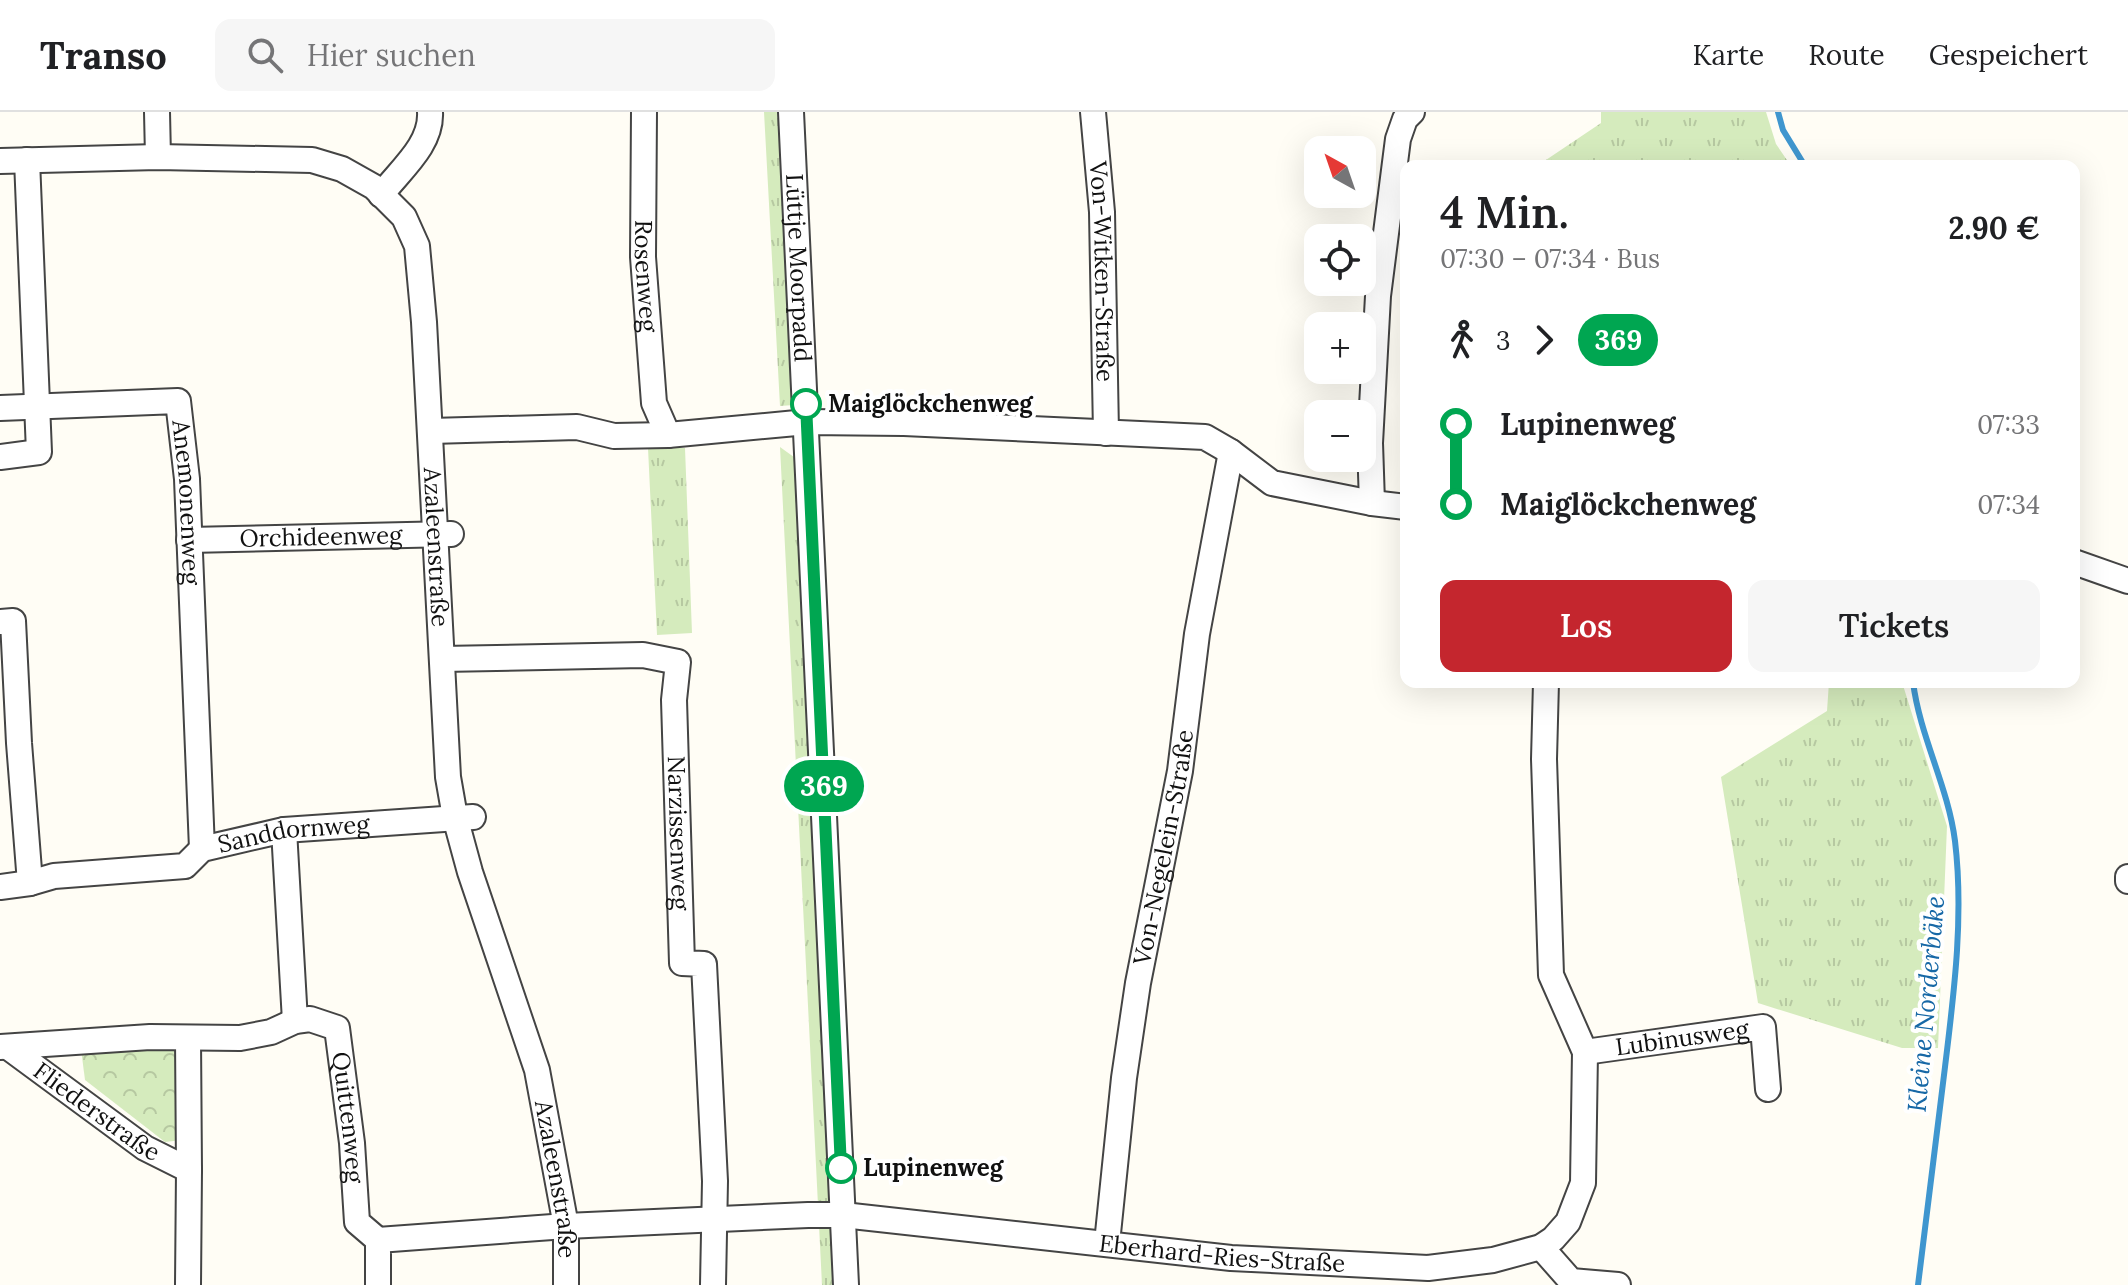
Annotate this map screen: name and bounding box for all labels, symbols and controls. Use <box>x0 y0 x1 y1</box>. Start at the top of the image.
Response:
search box <box>215 19 775 91</box>
text: Transo <box>40 31 167 79</box>
icon: search <box>243 33 287 77</box>
text: Hier suchen <box>307 36 476 74</box>
text: Karte <box>1692 37 1764 73</box>
text: Route <box>1808 37 1885 73</box>
text: Gespeichert <box>1929 37 2088 73</box>
north arrow <box>1304 136 1376 208</box>
map controls <box>1304 136 1376 472</box>
street label: Von-Witken-Straße <box>1082 159 1121 382</box>
street label: Lüttje Moorpadd <box>779 173 819 363</box>
text: 4 Min. <box>1440 184 1569 240</box>
text: 2.90 € <box>1949 209 2040 247</box>
street label: Rosenweg <box>628 220 665 334</box>
button: locate <box>1304 224 1376 296</box>
text: 07:30 – 07:34 · Bus <box>1440 242 1660 275</box>
button: + <box>1304 312 1376 384</box>
icon: walk <box>1440 318 1484 362</box>
icon: forward <box>1522 318 1566 362</box>
text: 369 <box>1594 322 1642 358</box>
text: 3 <box>1496 324 1510 357</box>
place label: Maiglöckchenweg <box>828 388 1034 419</box>
marker: Maiglöckchenweg <box>791 389 821 419</box>
button: − <box>1304 400 1376 472</box>
text: Lupinenweg <box>1500 405 1675 443</box>
text: 07:33 <box>1977 408 2040 441</box>
street label: Anemonenweg <box>165 417 207 586</box>
street label: Azaleenstraße <box>417 465 456 628</box>
text: Maiglöckchenweg <box>1500 485 1756 523</box>
text: 07:34 <box>1977 488 2040 521</box>
street label: Orchideenweg <box>239 519 403 554</box>
button: Los <box>1440 580 1732 672</box>
button: Tickets <box>1748 580 2040 672</box>
street label: Von-Negelein-Straße <box>1126 728 1200 969</box>
street label: Narzissenweg <box>661 755 696 911</box>
line badge: 369 <box>778 760 870 812</box>
text: 369 <box>800 768 848 804</box>
street label: Sanddornweg <box>215 808 371 860</box>
water label: Kleine Norderbäke <box>1900 894 1951 1114</box>
street label: Lubinusweg <box>1613 1013 1751 1063</box>
street label: Quittenweg <box>325 1050 371 1185</box>
street label: Fliederstraße <box>27 1055 165 1168</box>
street label: Azaleenstraße <box>528 1097 582 1258</box>
place label: Lupinenweg <box>863 1152 1005 1183</box>
marker: Lupinenweg <box>826 1153 856 1183</box>
street label: Eberhard-Ries-Straße <box>1097 1227 1346 1279</box>

